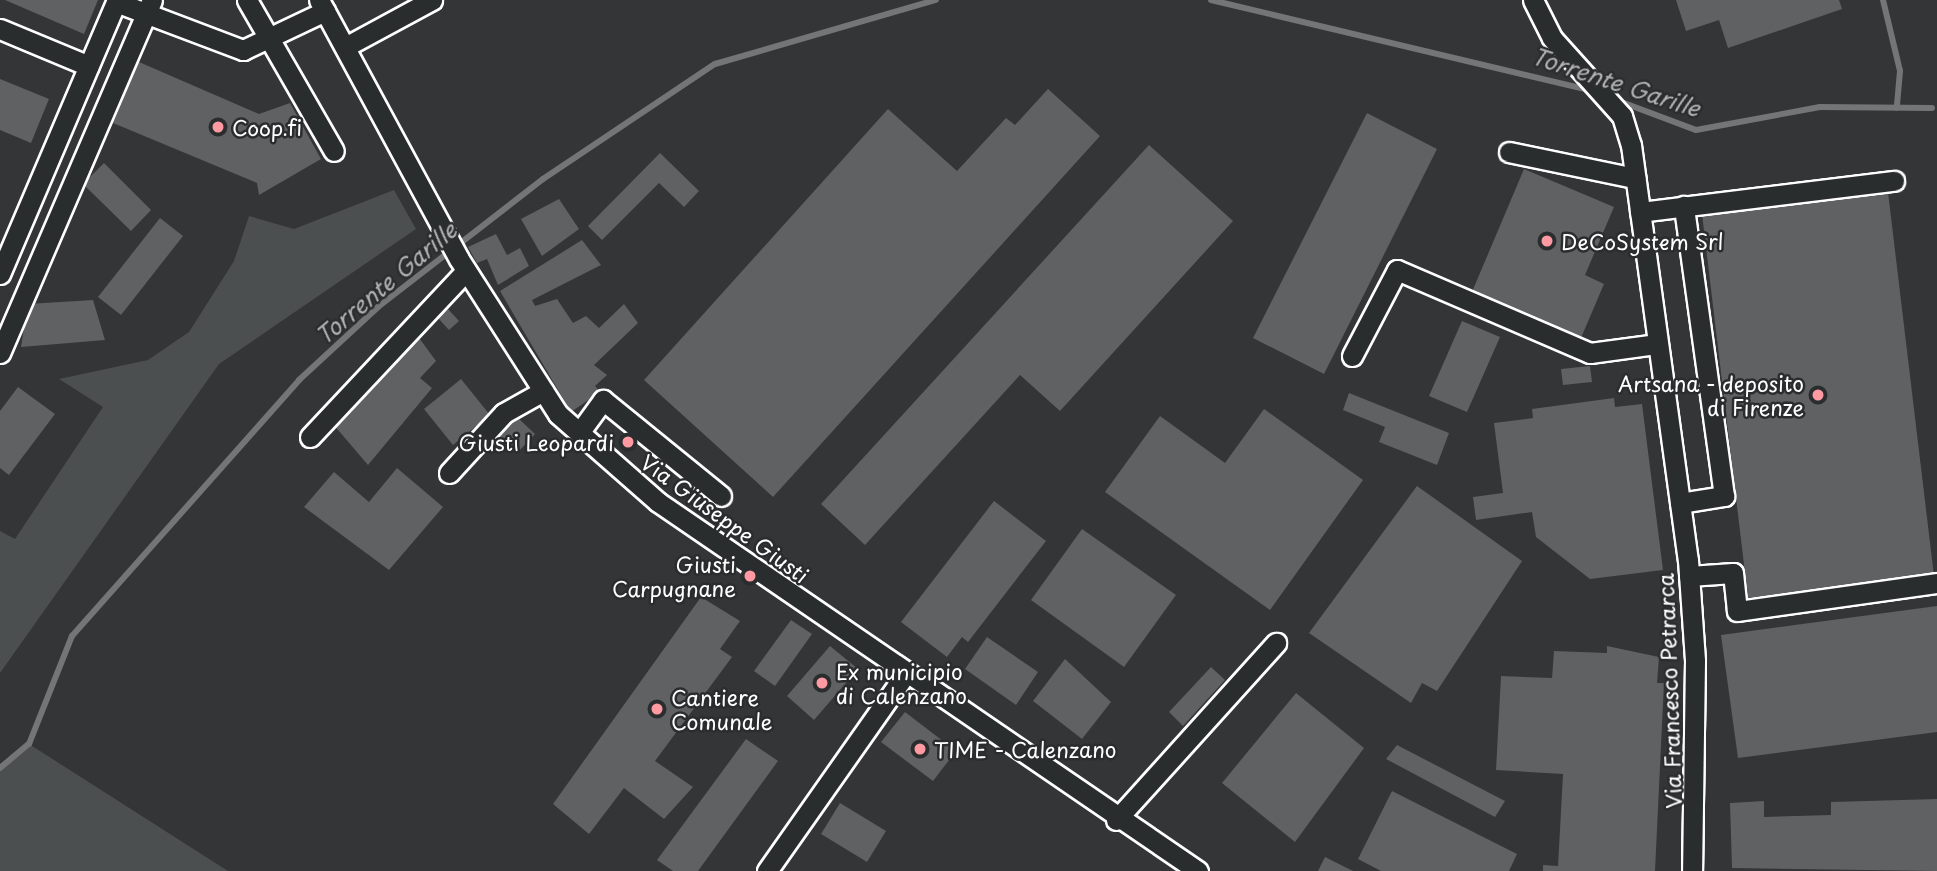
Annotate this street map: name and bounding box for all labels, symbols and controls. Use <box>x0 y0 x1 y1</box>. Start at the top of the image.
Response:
water label: Torrente Garille <box>1528 42 1704 122</box>
place label: Coop.fi <box>232 114 302 140</box>
marker: Coop.fi <box>210 119 226 135</box>
water label: Torrente Garille <box>310 216 462 350</box>
place label: DeCoSystem Srl <box>1561 228 1724 254</box>
marker: DeCoSystem Srl <box>1539 233 1555 249</box>
place label: Artsana - deposito di Firenze <box>1617 370 1804 420</box>
marker: Artsana - deposito di Firenze <box>1810 387 1826 403</box>
place label: Giusti Leopardi <box>459 429 614 455</box>
marker: Giusti Leopardi <box>620 434 636 450</box>
street label: Via Giuseppe Giusti <box>637 449 813 587</box>
place label: Giusti Carpugnane <box>612 551 736 601</box>
marker: Giusti Carpugnane <box>742 568 758 584</box>
street label: Via Francesco Petrarca <box>1652 574 1686 808</box>
place label: Ex municipio di Calenzano <box>836 658 967 708</box>
marker: Ex municipio di Calenzano <box>814 675 830 691</box>
place label: Cantiere Comunale <box>671 684 772 734</box>
marker: Cantiere Comunale <box>649 701 665 717</box>
place label: TIME - Calenzano <box>934 736 1117 762</box>
marker: TIME - Calenzano <box>912 741 928 757</box>

